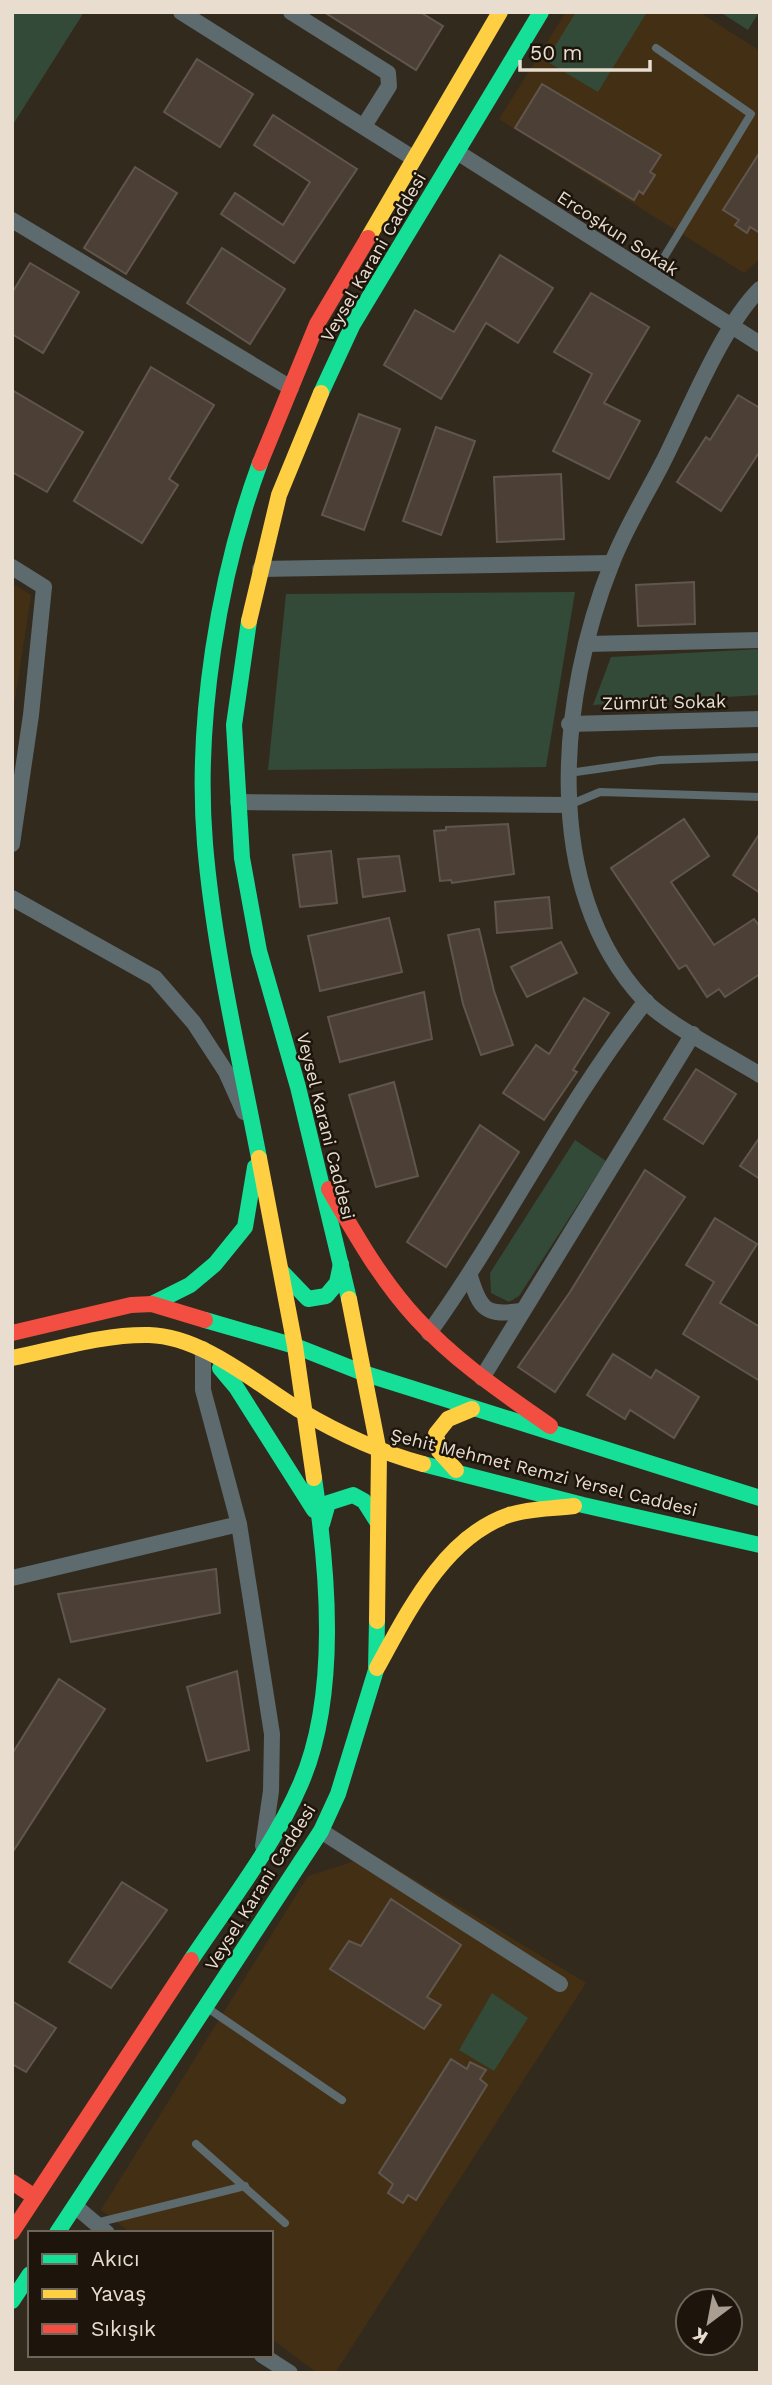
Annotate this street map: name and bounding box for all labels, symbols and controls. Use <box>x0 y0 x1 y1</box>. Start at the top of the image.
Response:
scale bar <box>520 28 650 72</box>
text: 50 m <box>530 40 582 65</box>
street label: Veysel Karani Caddesi <box>316 169 430 345</box>
street label: Ercoşkun Sokak <box>553 186 683 280</box>
street label: Zümrüt Sokak <box>602 690 726 714</box>
street label: Veysel Karani Caddesi <box>293 1031 359 1221</box>
street label: Şehit Mehmet Remzi Yersel Caddesi <box>389 1424 699 1520</box>
street label: Veysel Karani Caddesi <box>200 1800 320 1974</box>
legend <box>28 2231 273 2357</box>
text: Akıcı <box>91 2246 140 2271</box>
text: Yavaş <box>91 2281 146 2306</box>
north arrow <box>674 2287 744 2357</box>
text: Sıkışık <box>91 2316 156 2341</box>
text: K <box>689 2323 712 2349</box>

